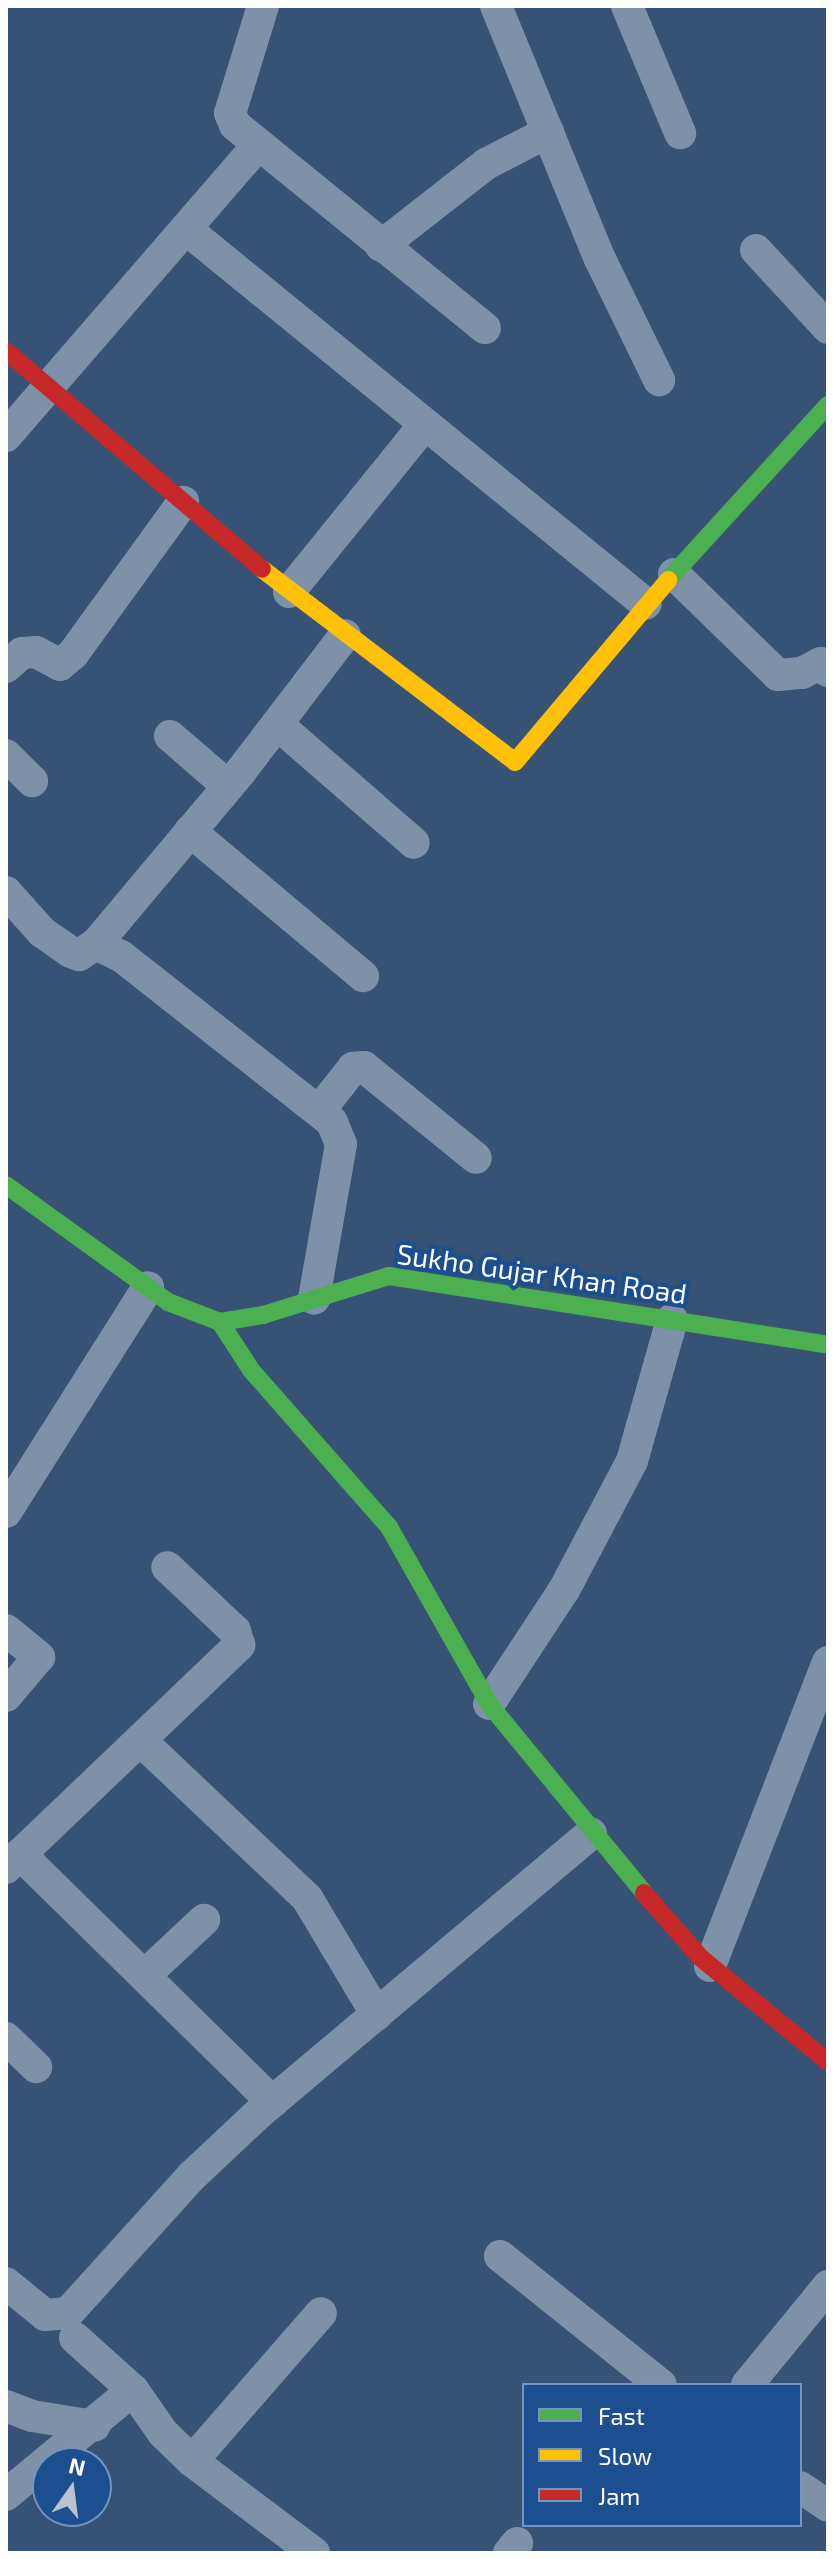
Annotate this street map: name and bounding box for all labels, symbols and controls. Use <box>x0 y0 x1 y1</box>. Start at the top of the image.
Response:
street label: Sukho Gujar Khan Road <box>395 1236 689 1310</box>
legend <box>522 2383 802 2527</box>
text: Fast <box>598 2401 645 2430</box>
text: Slow <box>598 2441 652 2470</box>
north arrow <box>32 2447 112 2527</box>
text: N <box>66 2451 88 2480</box>
text: Jam <box>598 2481 640 2510</box>

